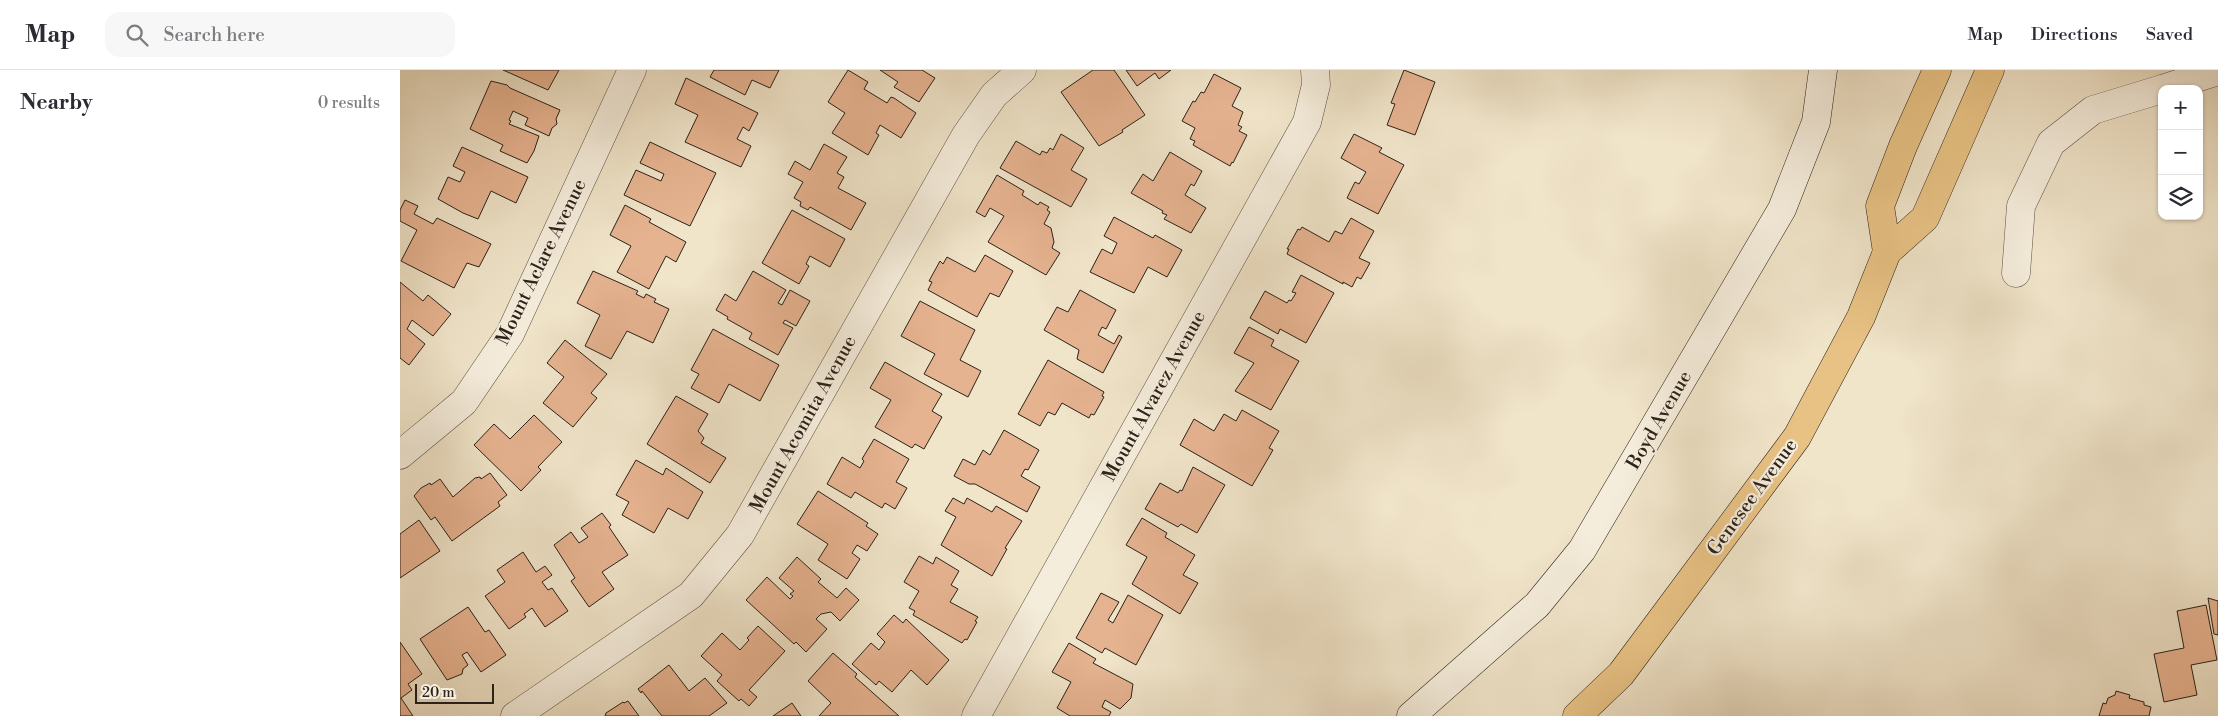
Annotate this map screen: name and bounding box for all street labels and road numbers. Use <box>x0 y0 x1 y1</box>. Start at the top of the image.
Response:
street label: Mount Aclare Avenue <box>490 175 592 349</box>
street label: Mount Alvarez Avenue <box>1097 306 1211 486</box>
street label: Mount Acomita Avenue <box>744 331 862 517</box>
street label: Boyd Avenue <box>1621 366 1697 474</box>
street label: Genesee Avenue <box>1702 434 1802 560</box>

